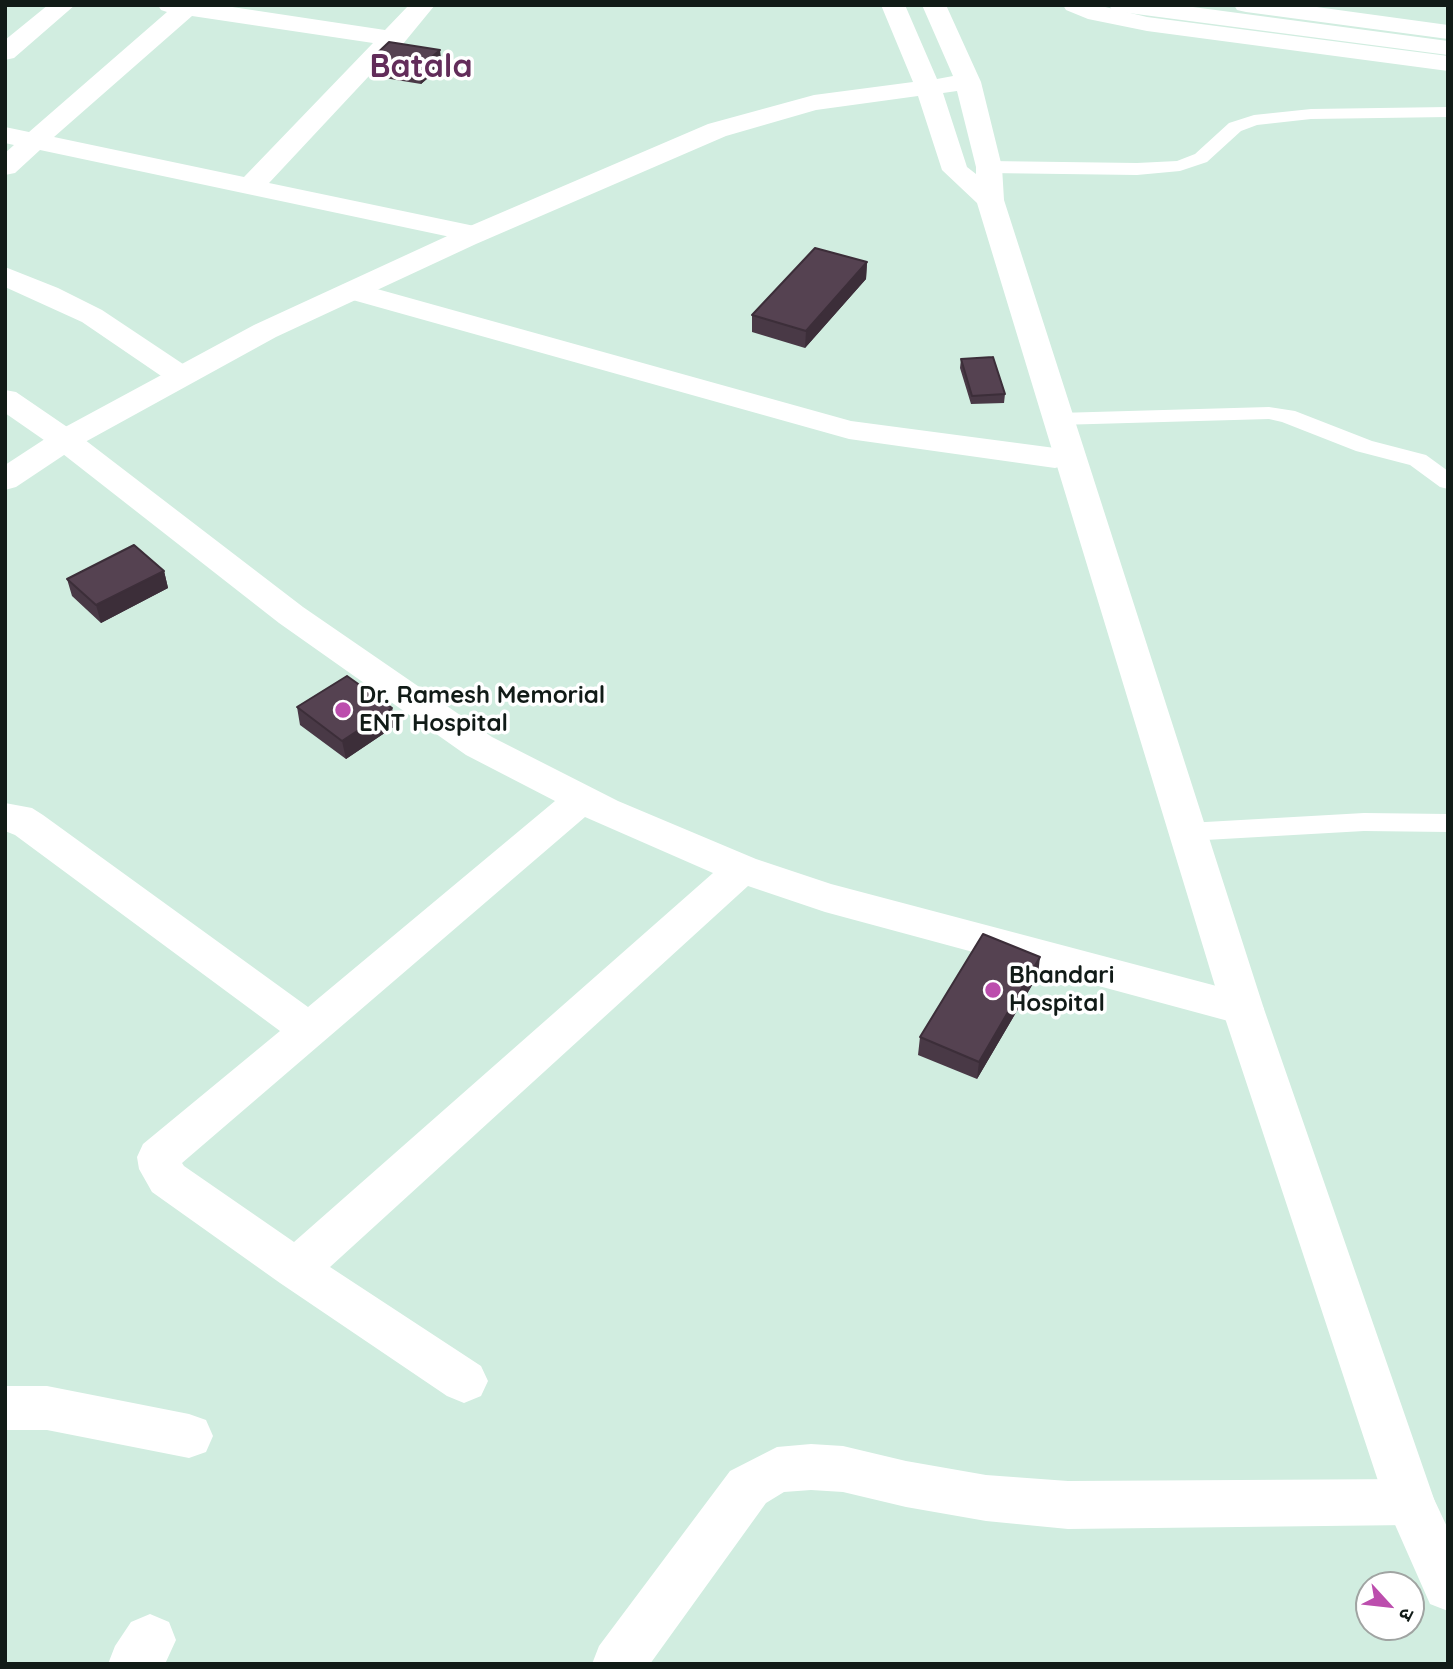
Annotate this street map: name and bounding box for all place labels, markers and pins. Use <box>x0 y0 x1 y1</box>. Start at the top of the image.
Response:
place label: Dr. Ramesh Memorial ENT Hospital <box>359 682 605 738</box>
marker: Dr. Ramesh Memorial ENT Hospital <box>333 700 353 720</box>
place label: Bhandari Hospital <box>1009 962 1114 1018</box>
marker: Bhandari Hospital <box>983 980 1003 1000</box>

